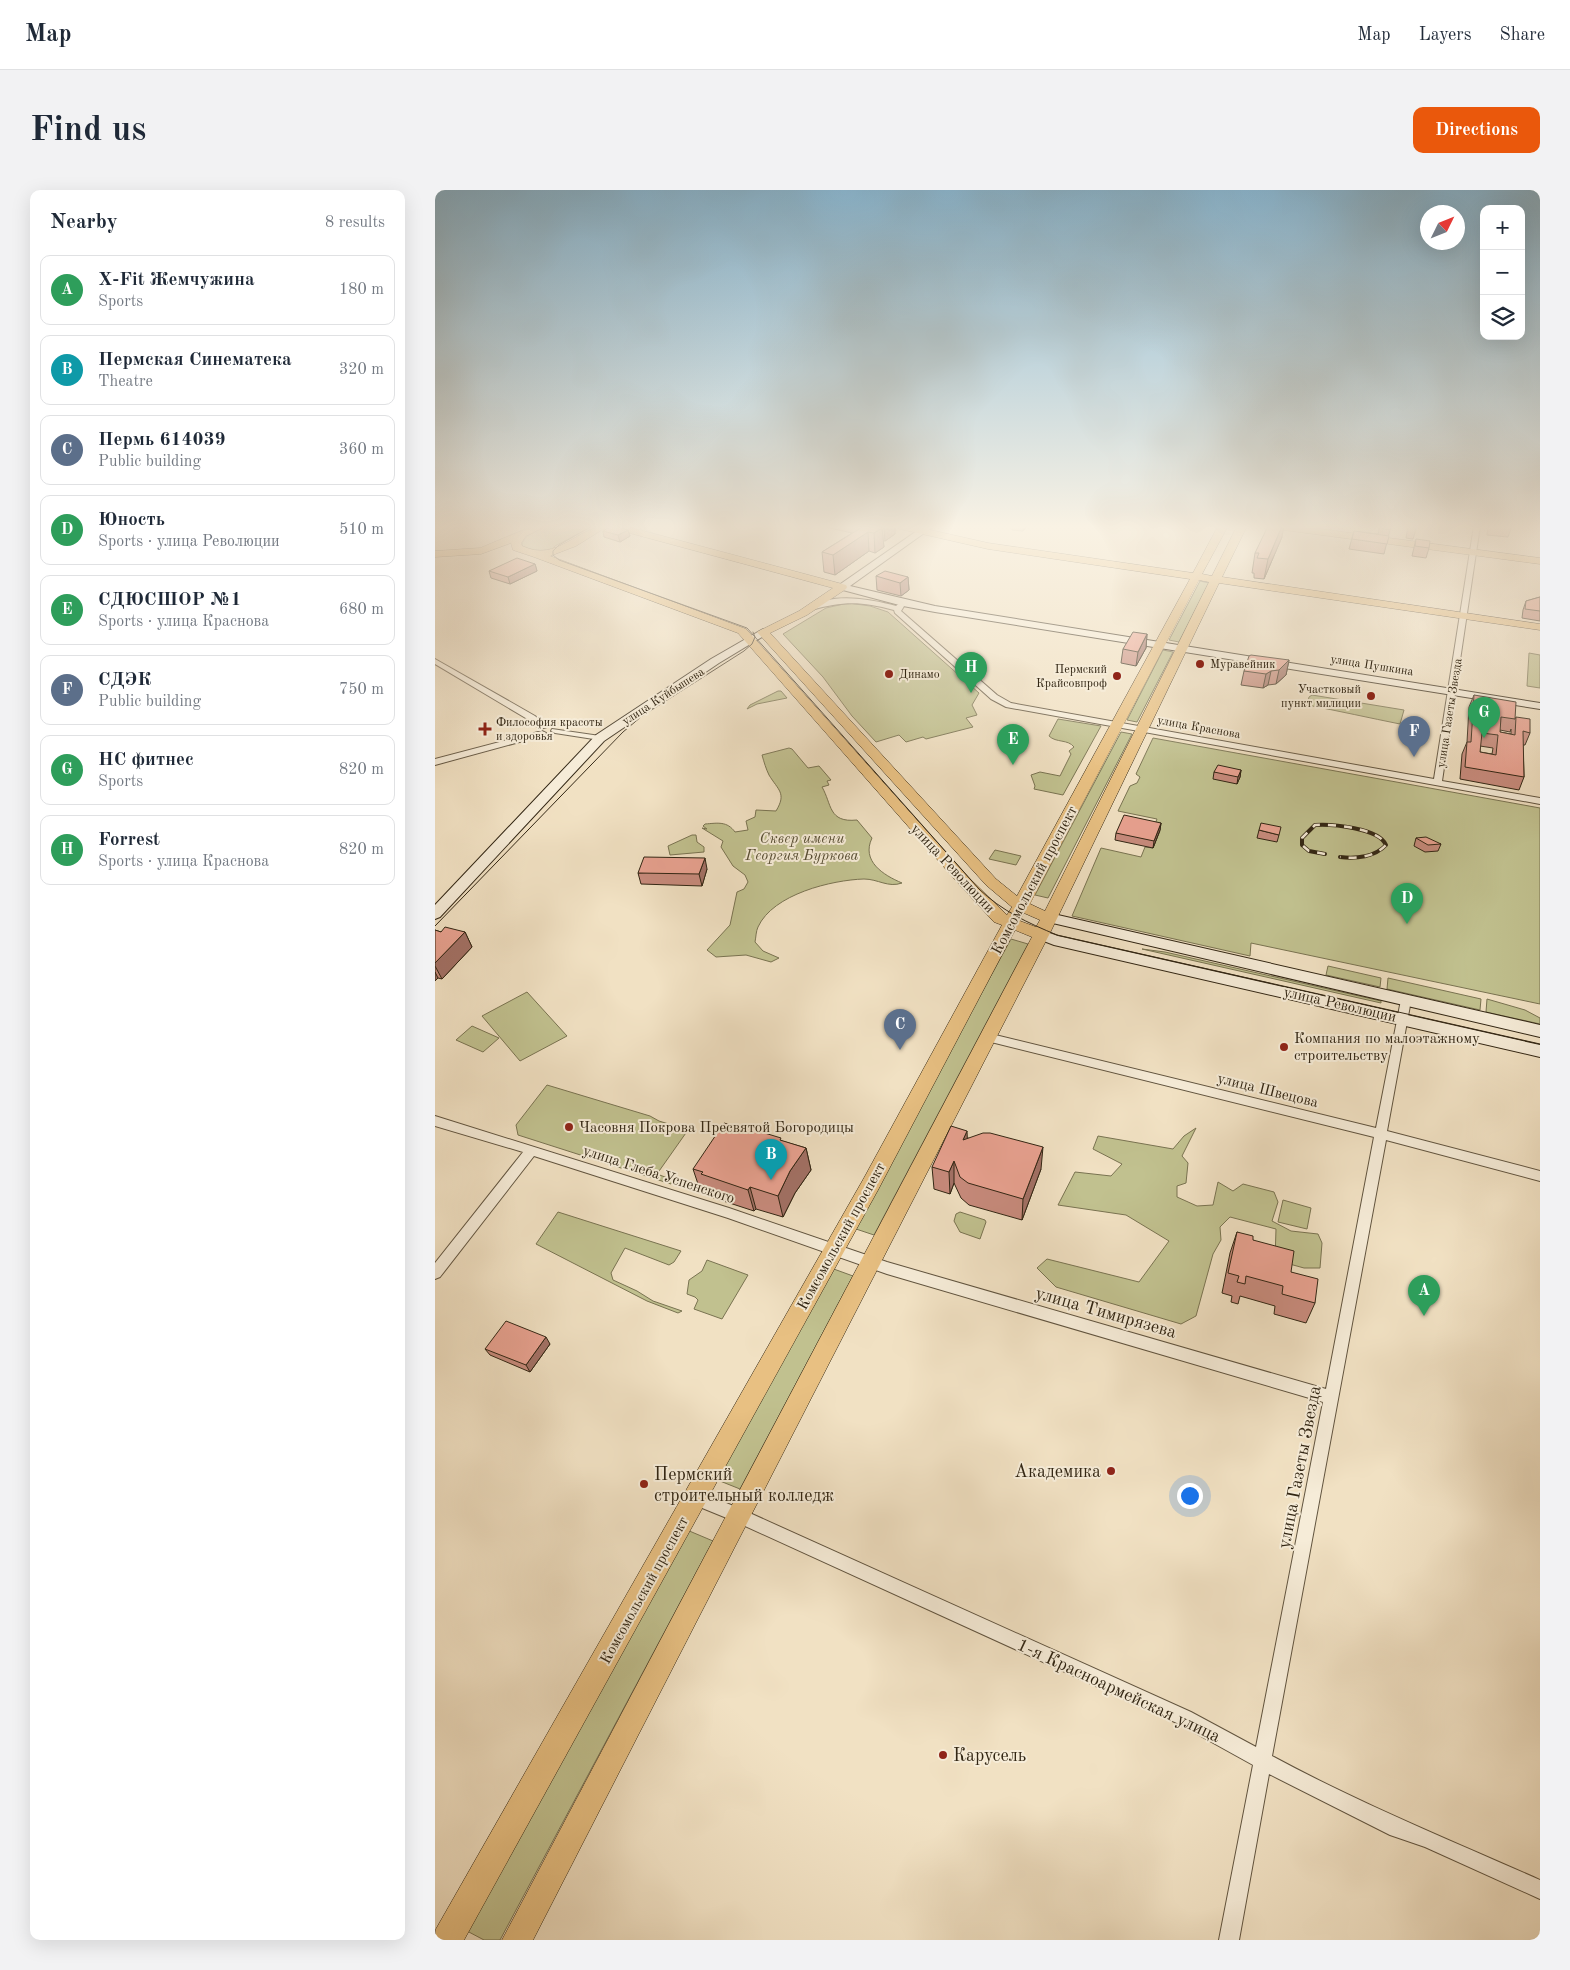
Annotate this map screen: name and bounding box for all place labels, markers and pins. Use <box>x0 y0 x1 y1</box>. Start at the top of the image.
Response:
pin: H <box>955 652 987 693</box>
marker: Муравейник <box>1194 658 1206 670</box>
place label: Муравейник <box>1210 659 1275 671</box>
place label: Пермский Крайсовпроф <box>1036 664 1107 690</box>
marker: Динамо <box>883 668 895 680</box>
place label: Динамо <box>899 669 940 681</box>
marker: Пермский Крайсовпроф <box>1111 670 1123 682</box>
place label: Участковый пункт милиции <box>1281 684 1361 710</box>
marker: Участковый пункт милиции <box>1365 690 1377 702</box>
pin: G <box>1468 697 1500 738</box>
pin: F <box>1398 716 1430 757</box>
place label: Философия красоты и здоровья <box>496 717 603 743</box>
marker: Философия красоты и здоровья <box>478 722 492 736</box>
pin: E <box>997 724 1029 765</box>
pin: D <box>1391 883 1423 924</box>
pin: C <box>884 1009 916 1050</box>
place label: Компания по малоэтажному строительству <box>1294 1032 1480 1064</box>
marker: Компания по малоэтажному строительству <box>1278 1041 1290 1053</box>
marker: Часовня Покрова Пресвятой Богородицы <box>563 1121 575 1133</box>
place label: Часовня Покрова Пресвятой Богородицы <box>579 1121 854 1136</box>
pin: B <box>755 1139 787 1180</box>
pin: A <box>1408 1275 1440 1316</box>
place label: Академика <box>1014 1463 1101 1481</box>
marker: Академика <box>1105 1465 1117 1477</box>
place label: Пермский строительный колледж <box>654 1466 834 1505</box>
marker: Пермский строительный колледж <box>638 1478 650 1490</box>
place label: Карусель <box>953 1747 1026 1765</box>
marker: Карусель <box>937 1749 949 1761</box>

